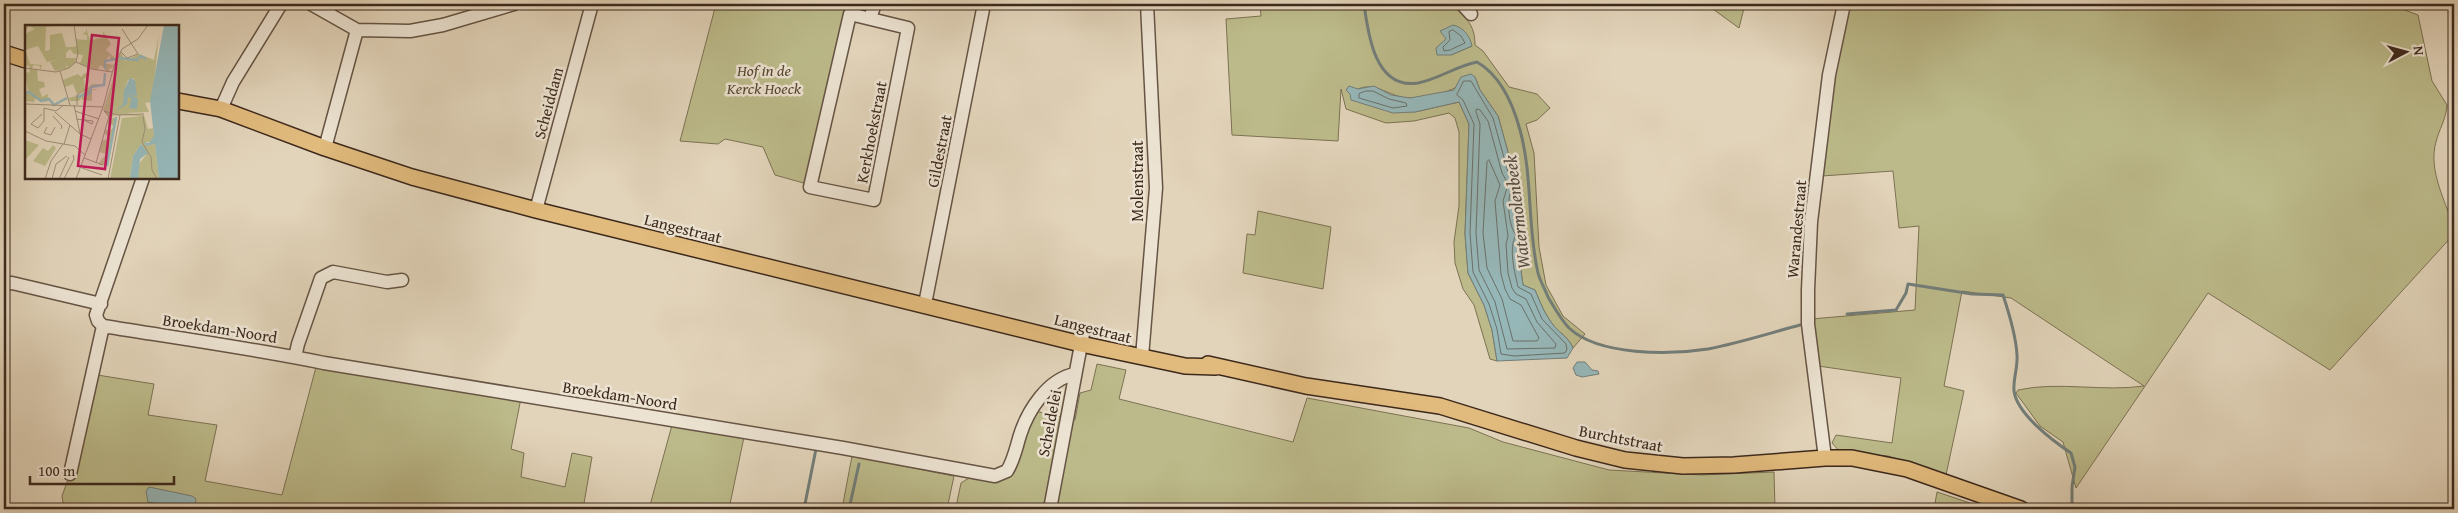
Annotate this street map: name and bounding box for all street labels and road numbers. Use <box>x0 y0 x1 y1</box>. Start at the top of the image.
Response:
street label: Scheiddam <box>527 64 569 142</box>
street label: Kerkhoekstraat <box>849 78 893 185</box>
street label: Gildestraat <box>920 112 958 189</box>
street label: Molenstraat <box>1125 140 1149 222</box>
street label: Warandestraat <box>1780 178 1812 279</box>
street label: Langestraat <box>642 207 725 249</box>
street label: Broekdam-Noord <box>161 307 279 349</box>
street label: Langestraat <box>1052 307 1135 349</box>
street label: Broekdam-Noord <box>561 374 679 416</box>
street label: Scheldelei <box>1031 387 1067 459</box>
street label: Burchtstraat <box>1577 418 1665 458</box>

